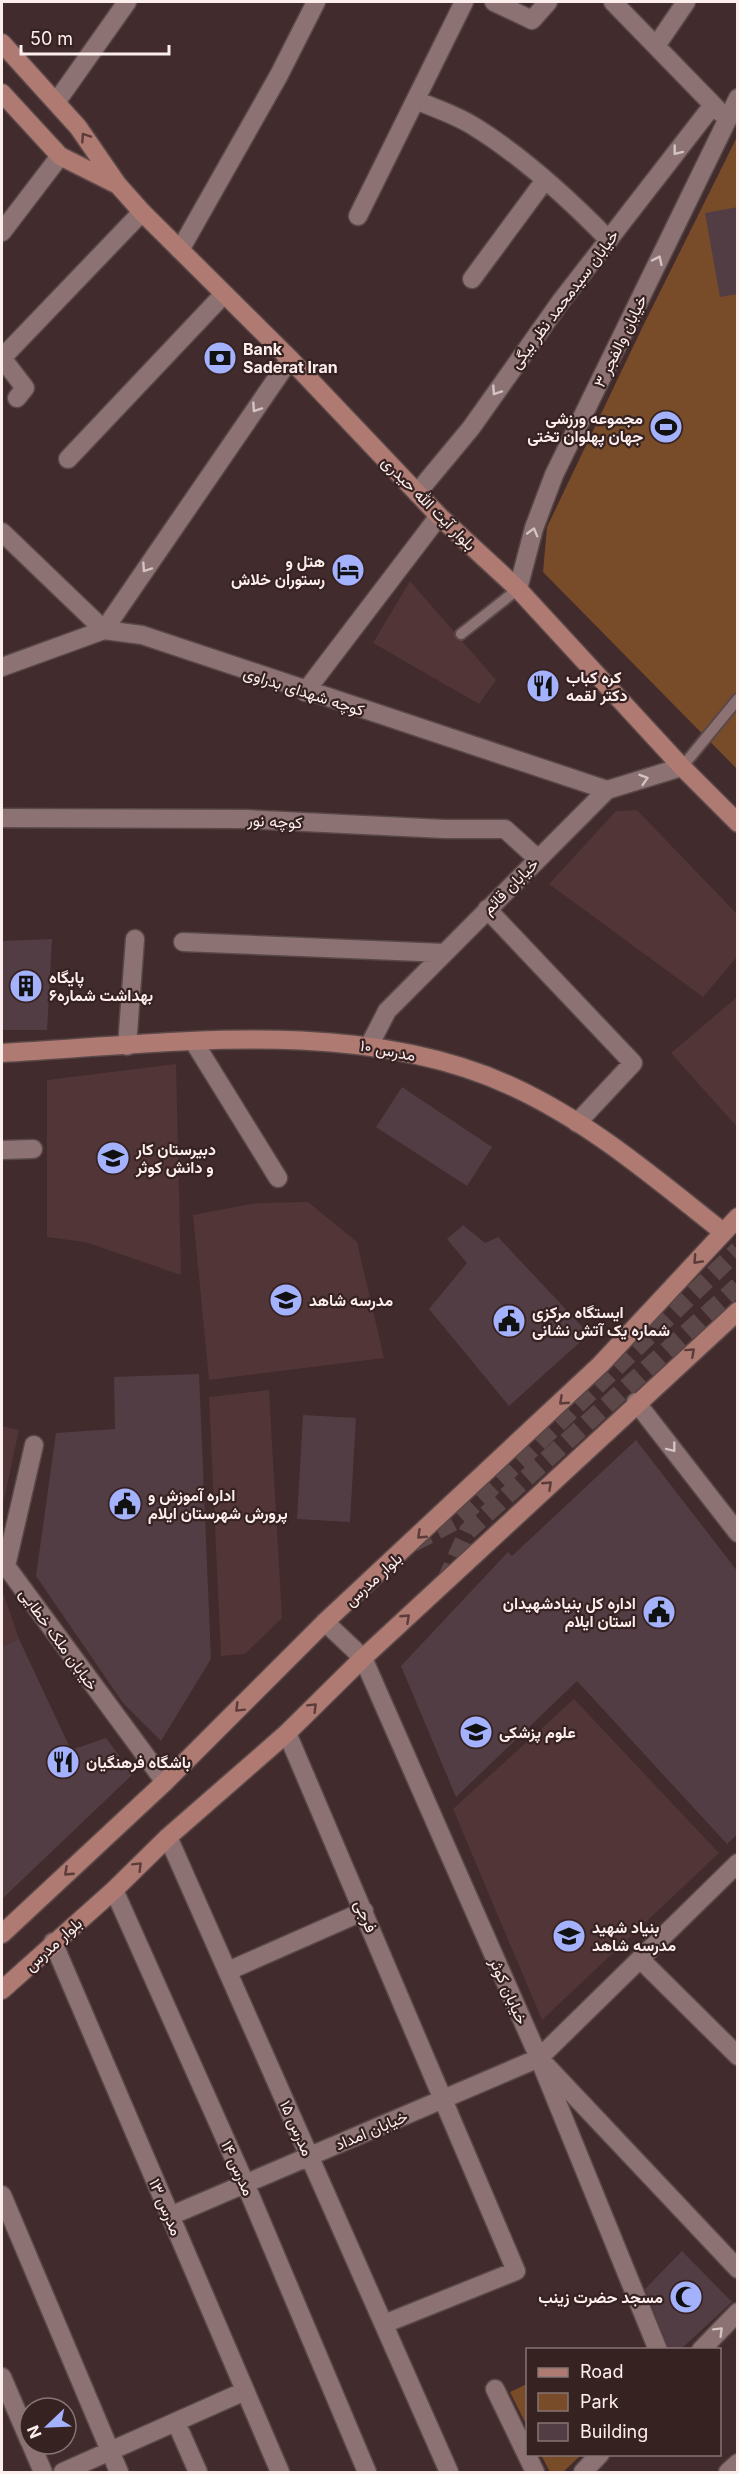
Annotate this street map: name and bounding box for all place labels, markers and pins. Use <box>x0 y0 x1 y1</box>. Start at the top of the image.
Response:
place label: Bank Saderat Iran <box>243 339 338 377</box>
bank icon: Bank Saderat Iran <box>202 340 238 376</box>
place label: مجموعه ورزشی جهان پهلوان تختی <box>527 408 643 448</box>
sports icon: مجموعه ورزشی جهان پهلوان تختی <box>648 409 684 445</box>
place label: هتل و رستوران خلاش <box>231 551 325 590</box>
hotel icon: هتل و رستوران خلاش <box>330 552 366 588</box>
place label: کره کباب دکتر لقمه <box>566 667 627 706</box>
restaurant icon: کره کباب دکتر لقمه <box>525 668 561 704</box>
place label: پایگاه بهداشت شماره۶ <box>49 967 153 1006</box>
building icon: پایگاه بهداشت شماره۶ <box>8 968 44 1004</box>
place label: دبیرستان کار و دانش کوثر <box>135 1139 216 1178</box>
school or university icon: دبیرستان کار و دانش کوثر <box>95 1140 131 1176</box>
school or university icon: مدرسه شاهد <box>268 1282 304 1318</box>
place label: مدرسه شاهد <box>309 1290 393 1311</box>
place label: ایستگاه مرکزی شماره یک آتش نشانی <box>532 1302 670 1341</box>
public building icon: ایستگاه مرکزی شماره یک آتش نشانی <box>491 1303 527 1339</box>
place label: اداره آموزش و پرورش شهرستان ایلام <box>148 1485 288 1525</box>
public building icon: اداره آموزش و پرورش شهرستان ایلام <box>107 1486 143 1522</box>
place label: اداره کل بنیادشهیدان استان ایلام <box>503 1593 636 1632</box>
public building icon: اداره کل بنیادشهیدان استان ایلام <box>641 1594 677 1630</box>
school or university icon: علوم پزشکی <box>458 1714 494 1750</box>
place label: علوم پزشکی <box>499 1722 576 1744</box>
restaurant icon: باشگاه فرهنگیان <box>45 1744 81 1780</box>
place label: باشگاه فرهنگیان <box>86 1752 191 1773</box>
place label: بنیاد شهید مدرسه شاهد <box>592 1917 676 1956</box>
school or university icon: بنیاد شهید مدرسه شاهد <box>551 1918 587 1954</box>
mosque icon: مسجد حضرت زینب <box>668 2279 704 2315</box>
place label: مسجد حضرت زینب <box>538 2287 663 2308</box>

